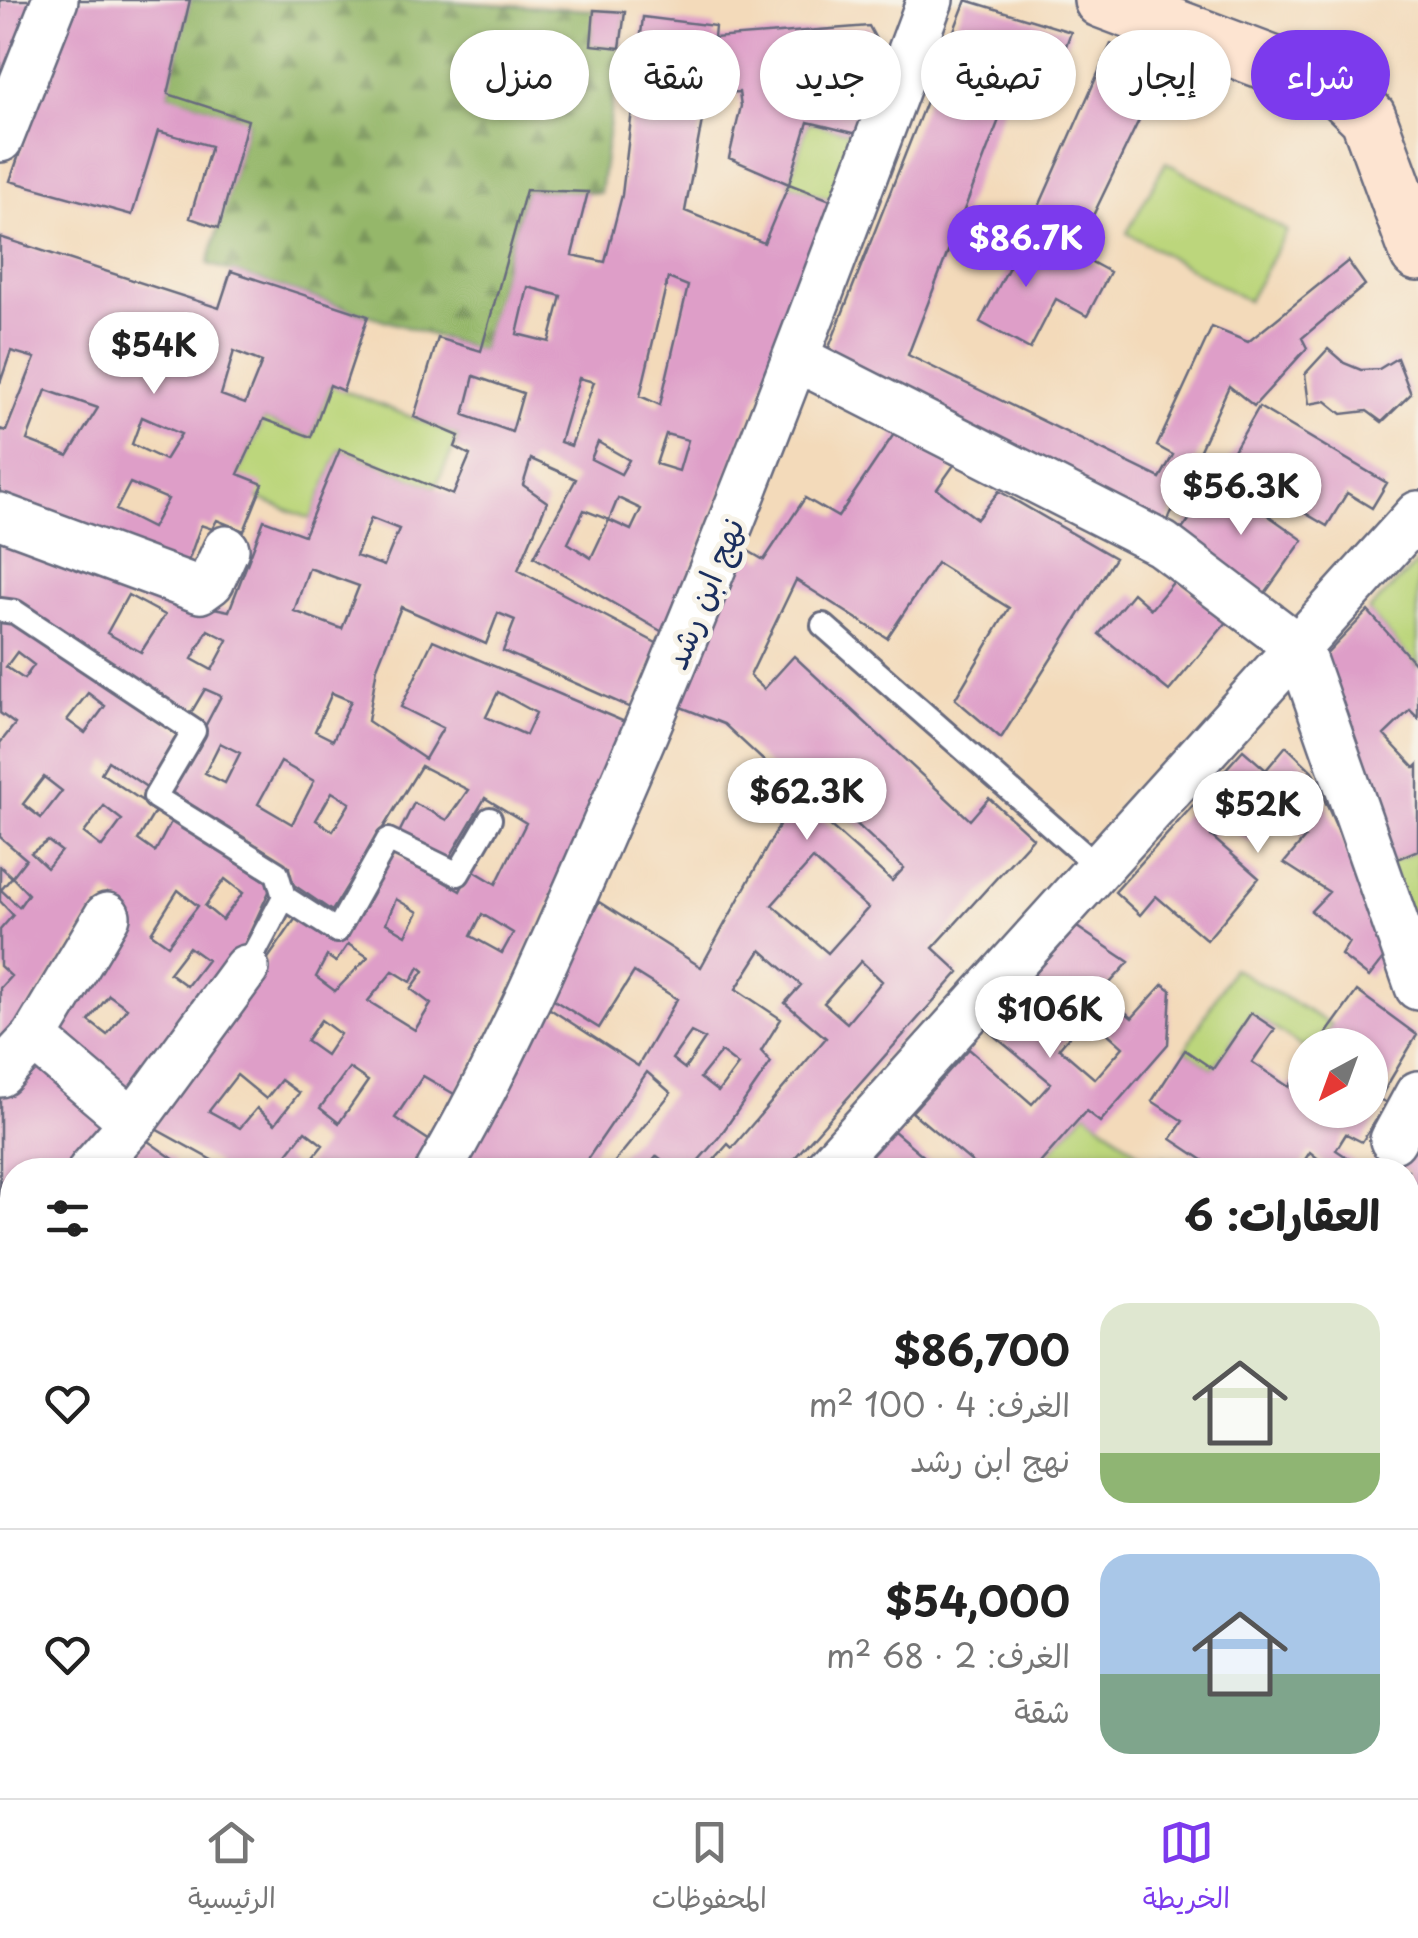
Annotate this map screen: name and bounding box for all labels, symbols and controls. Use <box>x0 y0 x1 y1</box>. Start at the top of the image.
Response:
chip: منزل <box>450 30 589 120</box>
chip: شقة <box>609 30 740 120</box>
chip: جديد <box>760 30 901 120</box>
chip: تصفية <box>921 30 1076 120</box>
chip: إيجار <box>1096 30 1231 120</box>
chip: شراء <box>1251 30 1390 120</box>
pin: $86.7K <box>945 205 1107 290</box>
text: $86.7K <box>969 213 1083 261</box>
pin: $54K <box>95 312 213 397</box>
text: $54K <box>111 320 197 368</box>
pin: $56.3K <box>1160 453 1322 538</box>
text: $56.3K <box>1182 461 1300 509</box>
street label: نهج ابن رشد <box>651 510 755 676</box>
pin: $62.3K <box>726 758 888 843</box>
text: $62.3K <box>750 766 864 814</box>
pin: $52K <box>1199 771 1317 856</box>
text: $52K <box>1215 779 1301 827</box>
pin: $106K <box>980 976 1120 1061</box>
text: $106K <box>997 984 1103 1032</box>
north arrow <box>1288 1028 1388 1128</box>
map controls <box>1288 1028 1388 1128</box>
text: العقارات: 6 <box>1184 1182 1380 1245</box>
icon: filters <box>40 1191 95 1246</box>
text: $86,700 <box>894 1317 1070 1380</box>
icon: home <box>1180 1343 1300 1463</box>
icon: heart <box>40 1376 95 1431</box>
text: الغرف: 4 · 100 m² <box>808 1380 1070 1428</box>
text: نهج ابن رشد <box>910 1435 1070 1483</box>
text: $54,000 <box>885 1568 1070 1631</box>
icon: home <box>1180 1594 1300 1714</box>
icon: heart <box>40 1627 95 1682</box>
text: الغرف: 2 · 68 m² <box>826 1631 1070 1679</box>
text: شقة <box>1014 1686 1070 1734</box>
tab: الرئيسية <box>188 1815 276 1923</box>
tab: المحفوظات <box>652 1815 767 1923</box>
tab: الخريطة <box>1143 1815 1230 1923</box>

